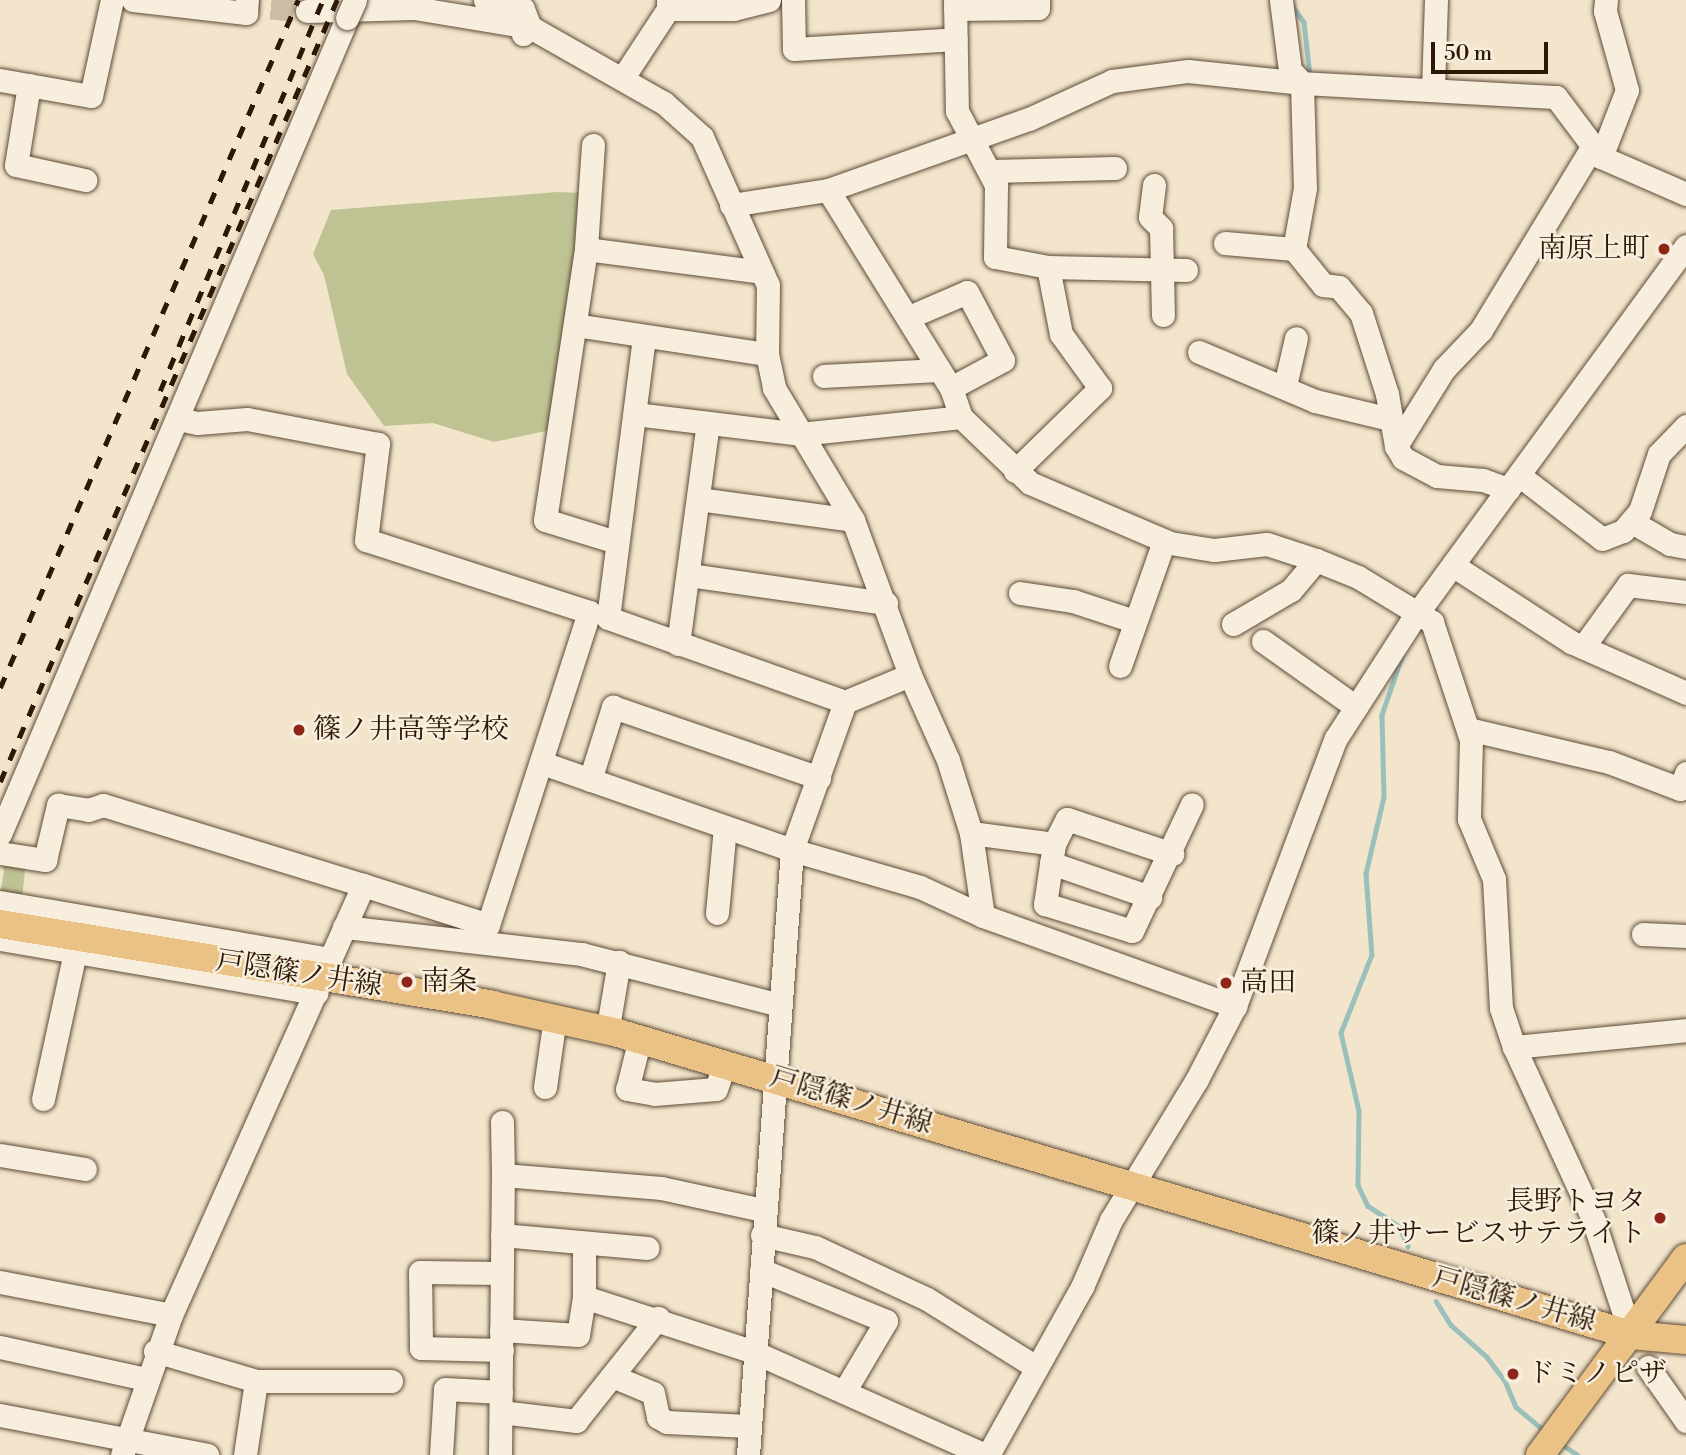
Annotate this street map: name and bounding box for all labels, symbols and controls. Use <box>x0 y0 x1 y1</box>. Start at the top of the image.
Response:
scale bar <box>1434 28 1551 72</box>
text: 50 m <box>1444 41 1492 67</box>
place label: 南原上町 <box>1538 232 1650 266</box>
marker: 南原上町 <box>1656 241 1672 257</box>
place label: 篠ノ井高等学校 <box>313 713 509 747</box>
marker: 篠ノ井高等学校 <box>291 722 307 738</box>
street label: 戸隠篠ノ井線 <box>213 944 385 1004</box>
place label: 南条 <box>421 965 477 999</box>
place label: 高田 <box>1240 966 1296 1000</box>
marker: 南条 <box>399 974 415 990</box>
marker: 高田 <box>1218 975 1234 991</box>
street label: 戸隠篠ノ井線 <box>766 1060 936 1142</box>
place label: 長野トヨタ 篠ノ井サービスサテライト <box>1310 1185 1646 1251</box>
marker: 長野トヨタ 篠ノ井サービスサテライト <box>1652 1210 1668 1226</box>
street label: 戸隠篠ノ井線 <box>1429 1261 1599 1339</box>
place label: ドミノピザ <box>1527 1357 1667 1391</box>
marker: ドミノピザ <box>1505 1366 1521 1382</box>

